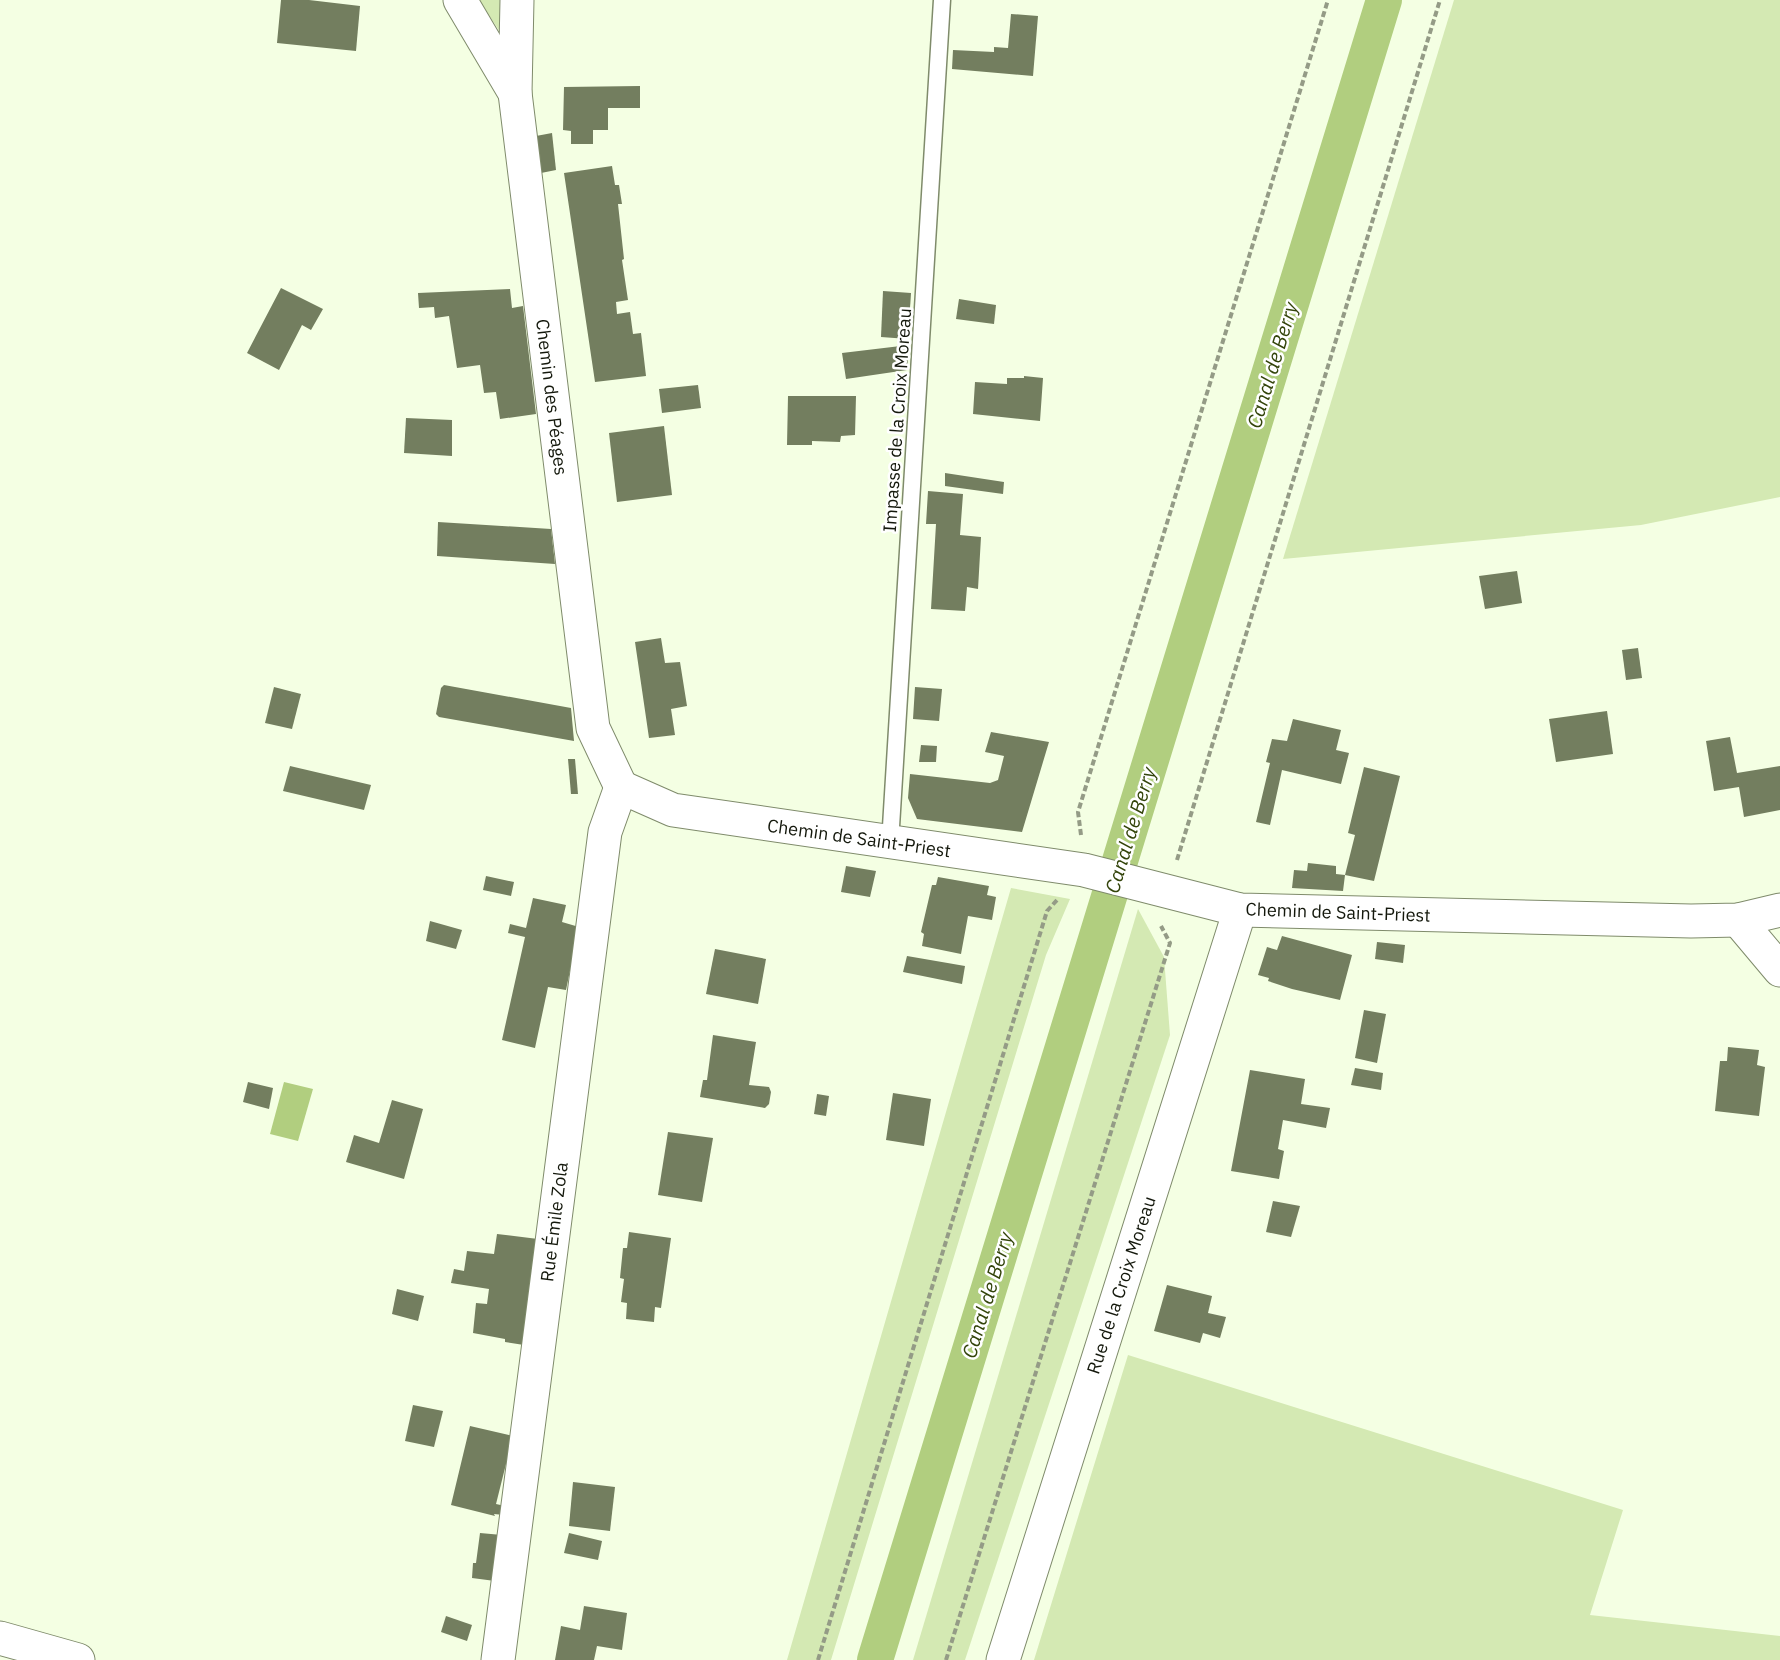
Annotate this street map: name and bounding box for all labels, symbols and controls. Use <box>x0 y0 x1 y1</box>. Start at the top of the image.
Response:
water label: Canal de Berry <box>1240 298 1304 431</box>
street label: Impasse de la Croix Moreau <box>878 307 916 533</box>
street label: Chemin des Péages <box>531 317 573 477</box>
water label: Canal de Berry <box>1098 763 1162 896</box>
street label: Chemin de Saint-Priest <box>766 814 952 862</box>
street label: Chemin de Saint-Priest <box>1245 897 1431 927</box>
street label: Rue Émile Zola <box>535 1160 573 1283</box>
street label: Rue de la Croix Moreau <box>1081 1193 1161 1377</box>
water label: Canal de Berry <box>955 1228 1019 1361</box>

